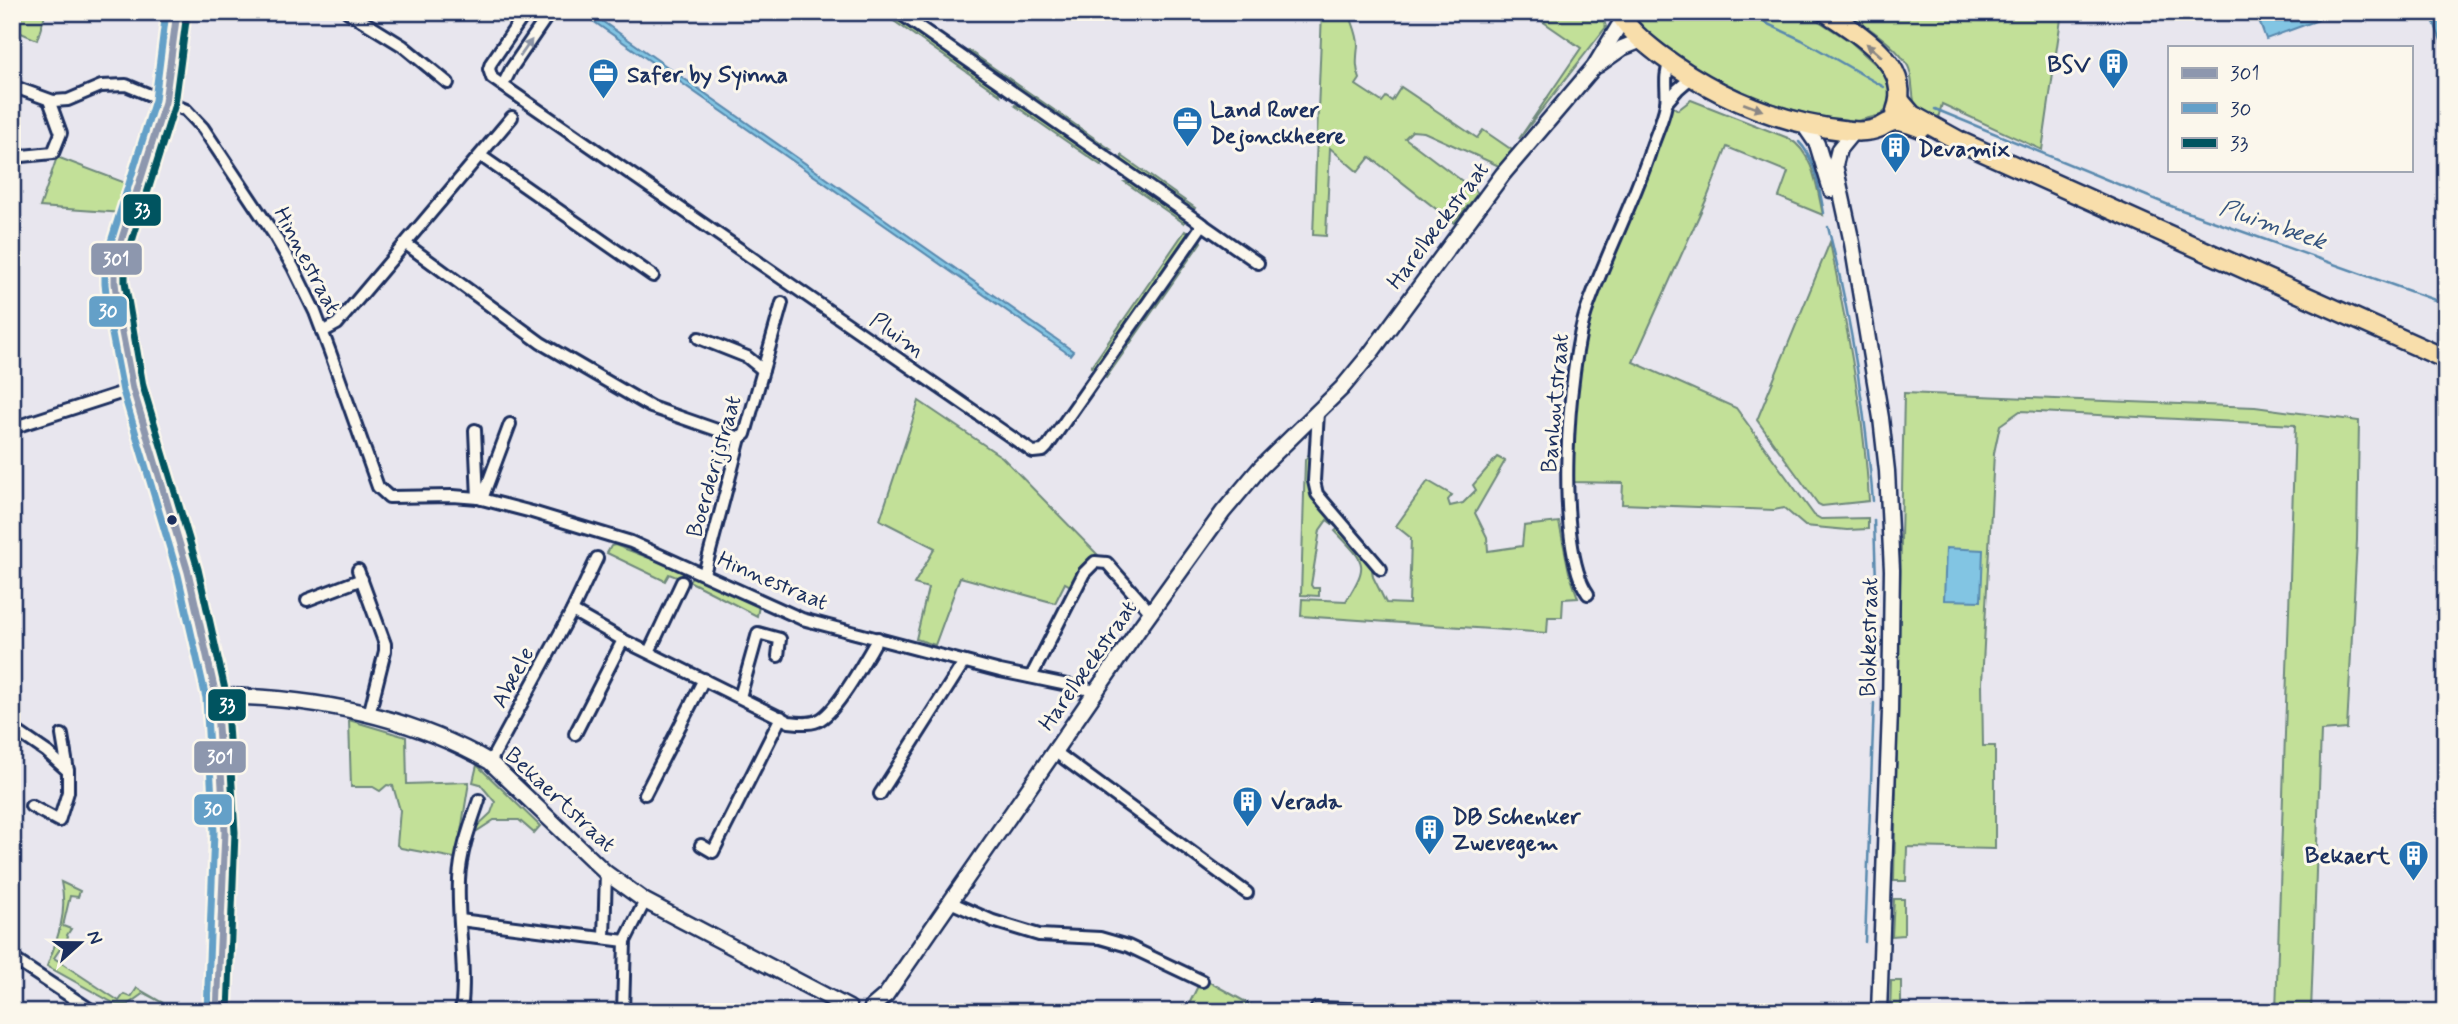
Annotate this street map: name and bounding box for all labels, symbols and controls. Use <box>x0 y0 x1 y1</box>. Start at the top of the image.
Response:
one-way arrow <box>519 39 533 57</box>
one-way arrow <box>1866 42 1883 58</box>
legend <box>2168 46 2412 172</box>
building icon: BSV <box>2097 47 2131 91</box>
place label: BSV <box>2047 51 2092 81</box>
office icon: Safer by Syinna <box>587 57 621 101</box>
text: 301 <box>2230 60 2260 88</box>
place label: Safer by Syinna <box>627 61 788 91</box>
place label: Land Rover Dejonckheere <box>1210 96 1345 152</box>
text: 30 <box>2230 96 2252 124</box>
one-way arrow <box>1742 102 1763 113</box>
office icon: Land Rover Dejonckheere <box>1170 105 1204 149</box>
text: 33 <box>2230 130 2248 158</box>
building icon: Devamix <box>1878 131 1912 175</box>
place label: Devamix <box>1918 135 2011 165</box>
street label: Harelbeekstraat <box>1381 156 1497 296</box>
line badge: 33 <box>122 193 162 227</box>
water label: Pluimbeek <box>2215 193 2332 259</box>
text: 33 <box>134 199 150 224</box>
street label: Hinnestraat <box>265 202 347 320</box>
line badge: 301 <box>90 242 143 276</box>
text: 301 <box>103 248 129 273</box>
line badge: 30 <box>88 295 128 328</box>
text: 30 <box>98 300 118 325</box>
street label: Pluim <box>863 306 930 365</box>
street label: Banhoutstraat <box>1535 332 1577 474</box>
street label: Boerderijstraat <box>680 392 749 541</box>
unlabelled marker <box>165 513 179 527</box>
street label: Hinnestraat <box>712 545 832 619</box>
street label: Blokkestraat <box>1854 577 1886 697</box>
street label: Harelbeekstraat <box>1033 595 1145 737</box>
street label: Abeele <box>485 642 542 714</box>
line badge: 33 <box>207 688 247 722</box>
text: 33 <box>219 694 235 719</box>
line badge: 301 <box>193 740 247 774</box>
street label: Bekaertstraat <box>498 741 622 860</box>
text: 301 <box>207 746 233 771</box>
building icon: Verada <box>1231 784 1265 828</box>
place label: Verada <box>1271 788 1343 818</box>
line badge: 30 <box>193 793 233 826</box>
text: 30 <box>203 798 223 823</box>
place label: DB Schenker Zwevegem <box>1452 803 1582 859</box>
building icon: DB Schenker Zwevegem <box>1412 812 1446 856</box>
building icon: Bekaert <box>2396 838 2430 882</box>
place label: Bekaert <box>2305 842 2390 872</box>
north arrow <box>46 908 116 978</box>
text: N <box>81 927 108 948</box>

